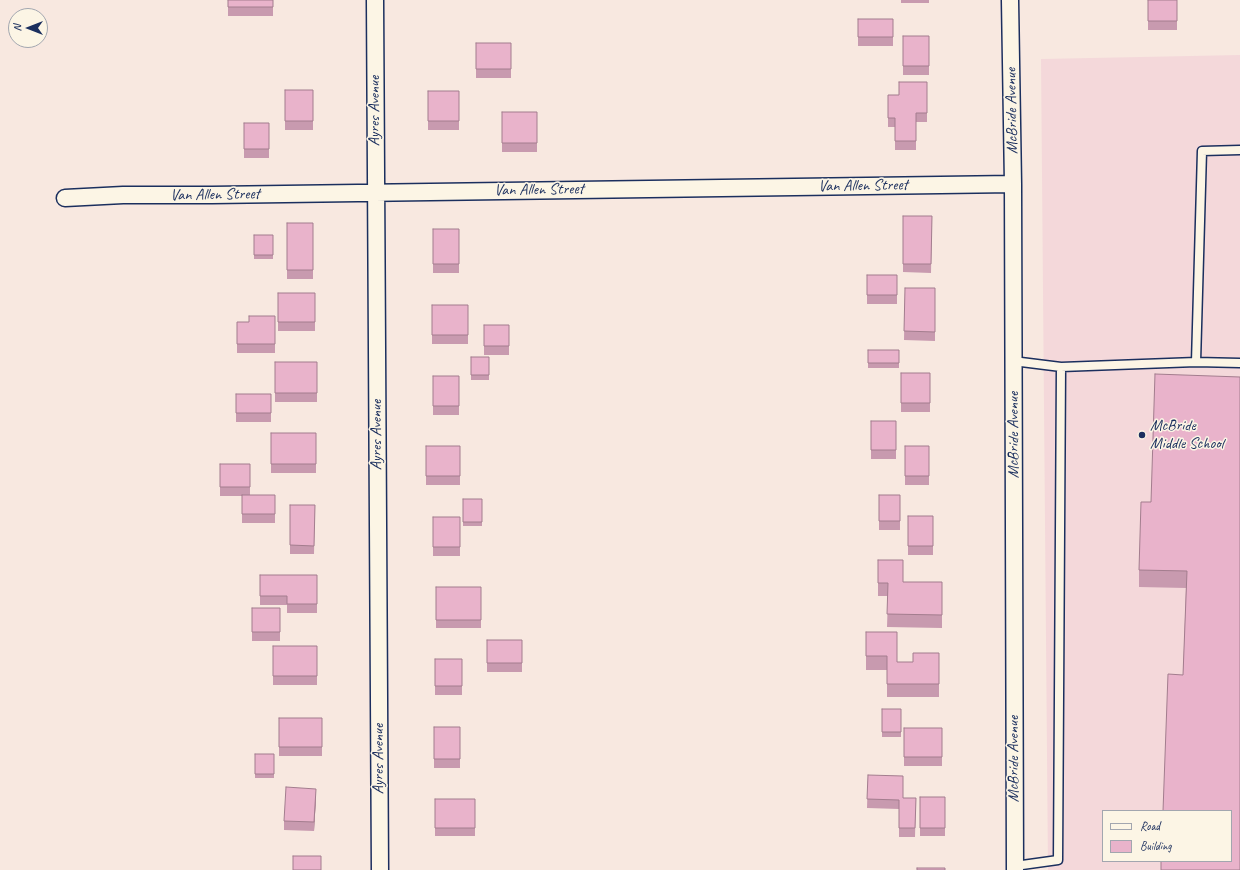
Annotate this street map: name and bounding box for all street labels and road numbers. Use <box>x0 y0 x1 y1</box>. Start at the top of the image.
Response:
street label: McBride Avenue <box>1002 68 1022 154</box>
street label: Ayres Avenue <box>365 76 385 146</box>
street label: Van Allen Street <box>818 176 908 196</box>
street label: Van Allen Street <box>494 180 584 200</box>
street label: Van Allen Street <box>170 185 260 205</box>
street label: McBride Avenue <box>1004 392 1024 478</box>
street label: Ayres Avenue <box>367 400 387 470</box>
street label: McBride Avenue <box>1004 716 1024 802</box>
street label: Ayres Avenue <box>369 724 389 794</box>

